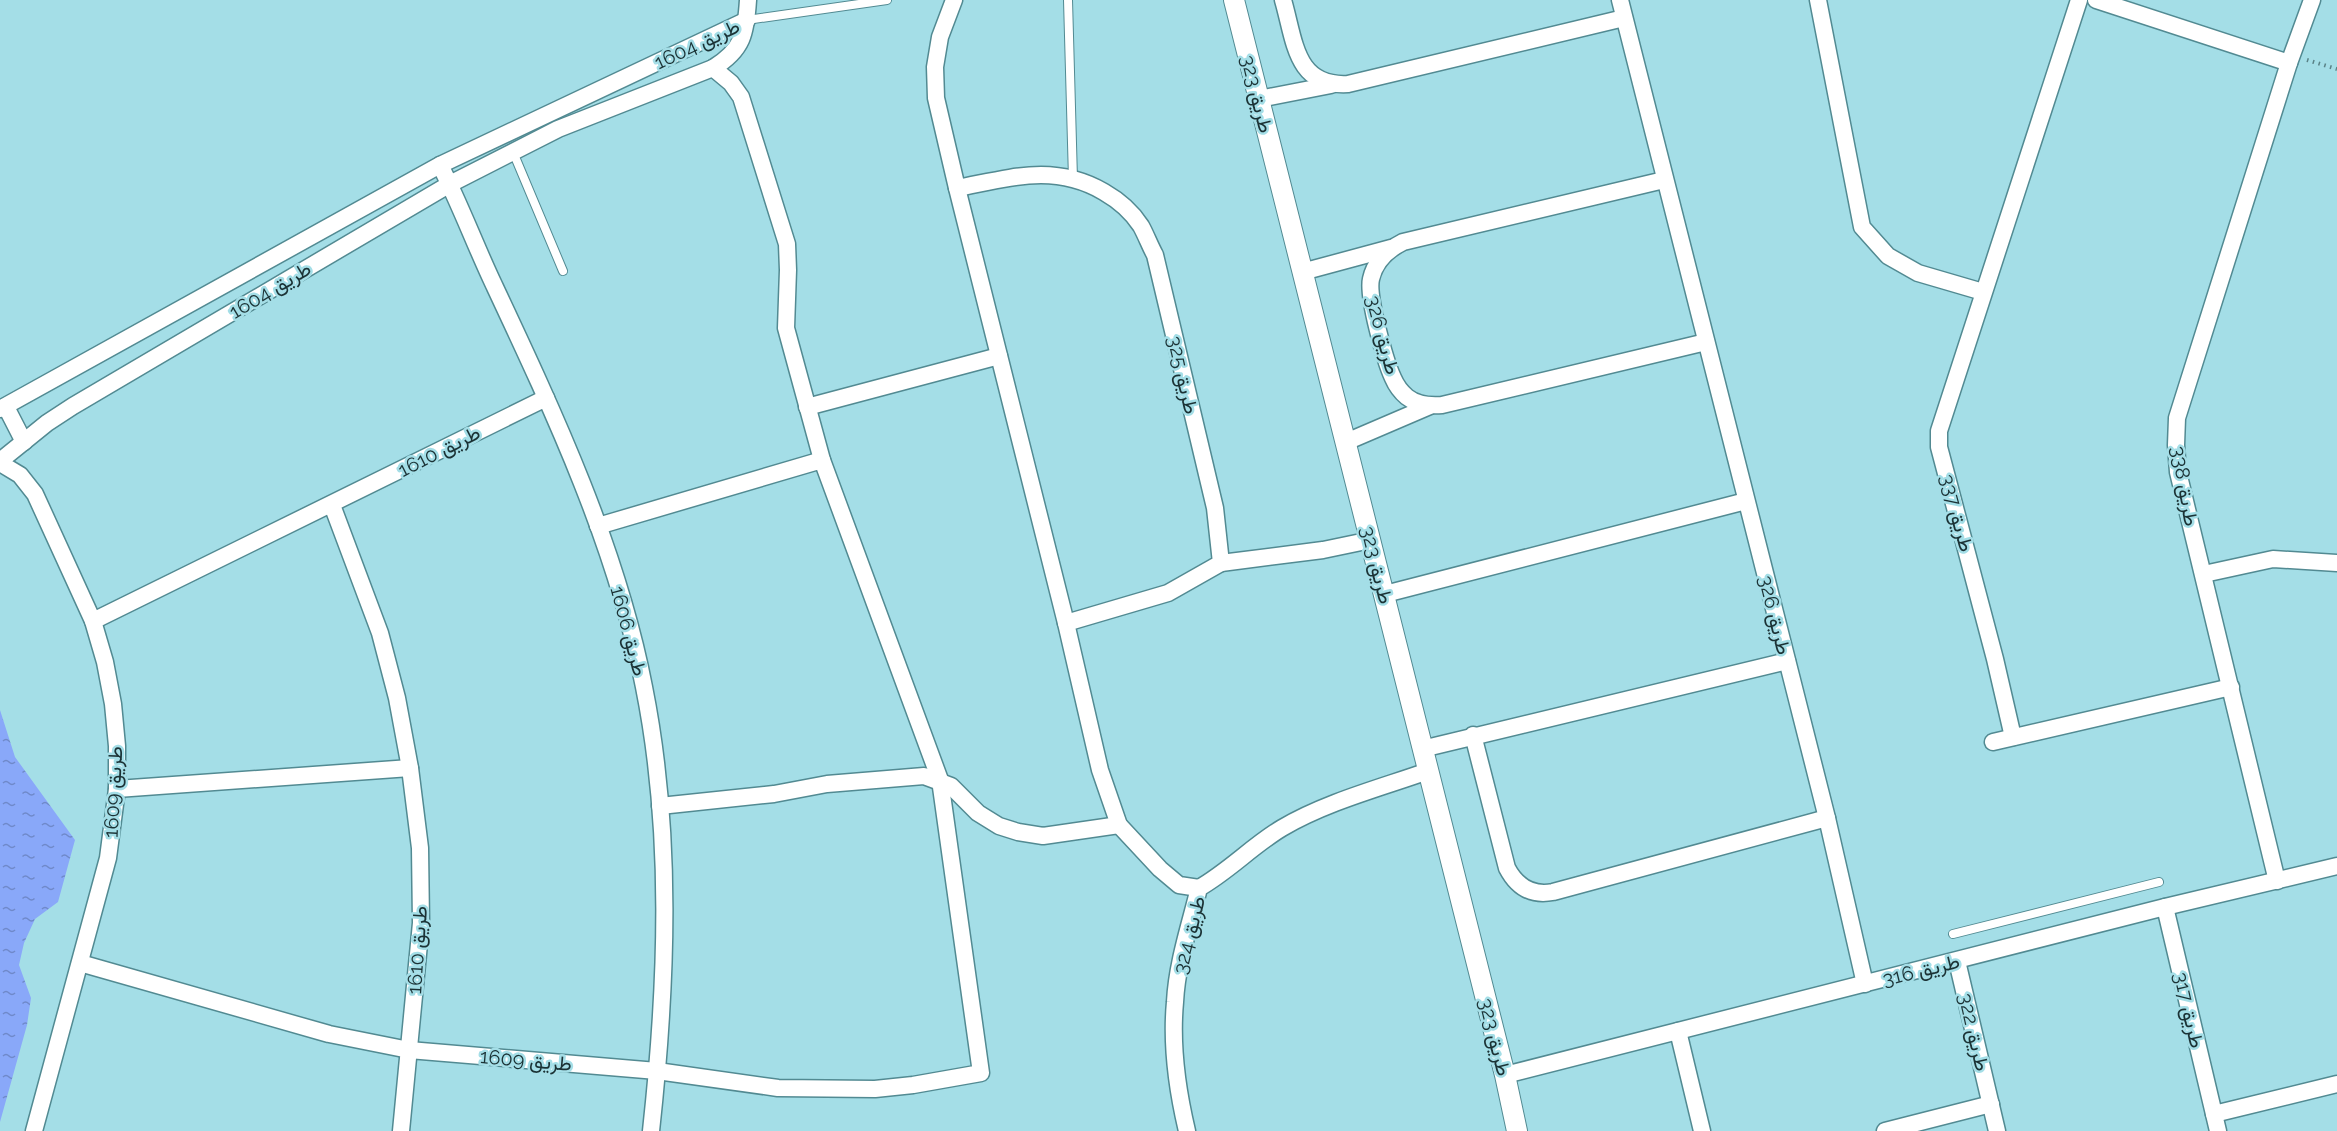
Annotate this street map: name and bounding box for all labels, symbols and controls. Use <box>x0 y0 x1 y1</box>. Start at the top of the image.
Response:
street label: طريق 1604 <box>651 14 744 75</box>
street label: طريق 323 <box>1235 53 1278 136</box>
street label: طريق 1604 <box>225 256 316 325</box>
street label: طريق 326 <box>1360 293 1405 377</box>
street label: طريق 325 <box>1161 334 1204 417</box>
street label: طريق 1610 <box>394 420 485 483</box>
street label: طريق 338 <box>2165 444 2204 528</box>
street label: طريق 337 <box>1934 472 1979 555</box>
street label: طريق 323 <box>1355 524 1398 607</box>
street label: طريق 326 <box>1753 573 1796 657</box>
street label: طريق 1606 <box>604 583 653 679</box>
street label: طريق 1609 <box>99 745 128 839</box>
street label: طريق 324 <box>1168 894 1211 977</box>
street label: طريق 1610 <box>402 905 433 995</box>
street label: طريق 316 <box>1880 949 1962 992</box>
street label: طريق 317 <box>2168 970 2209 1051</box>
street label: طريق 322 <box>1952 991 1995 1073</box>
street label: طريق 323 <box>1473 996 1516 1079</box>
street label: طريق 1609 <box>479 1044 573 1077</box>

